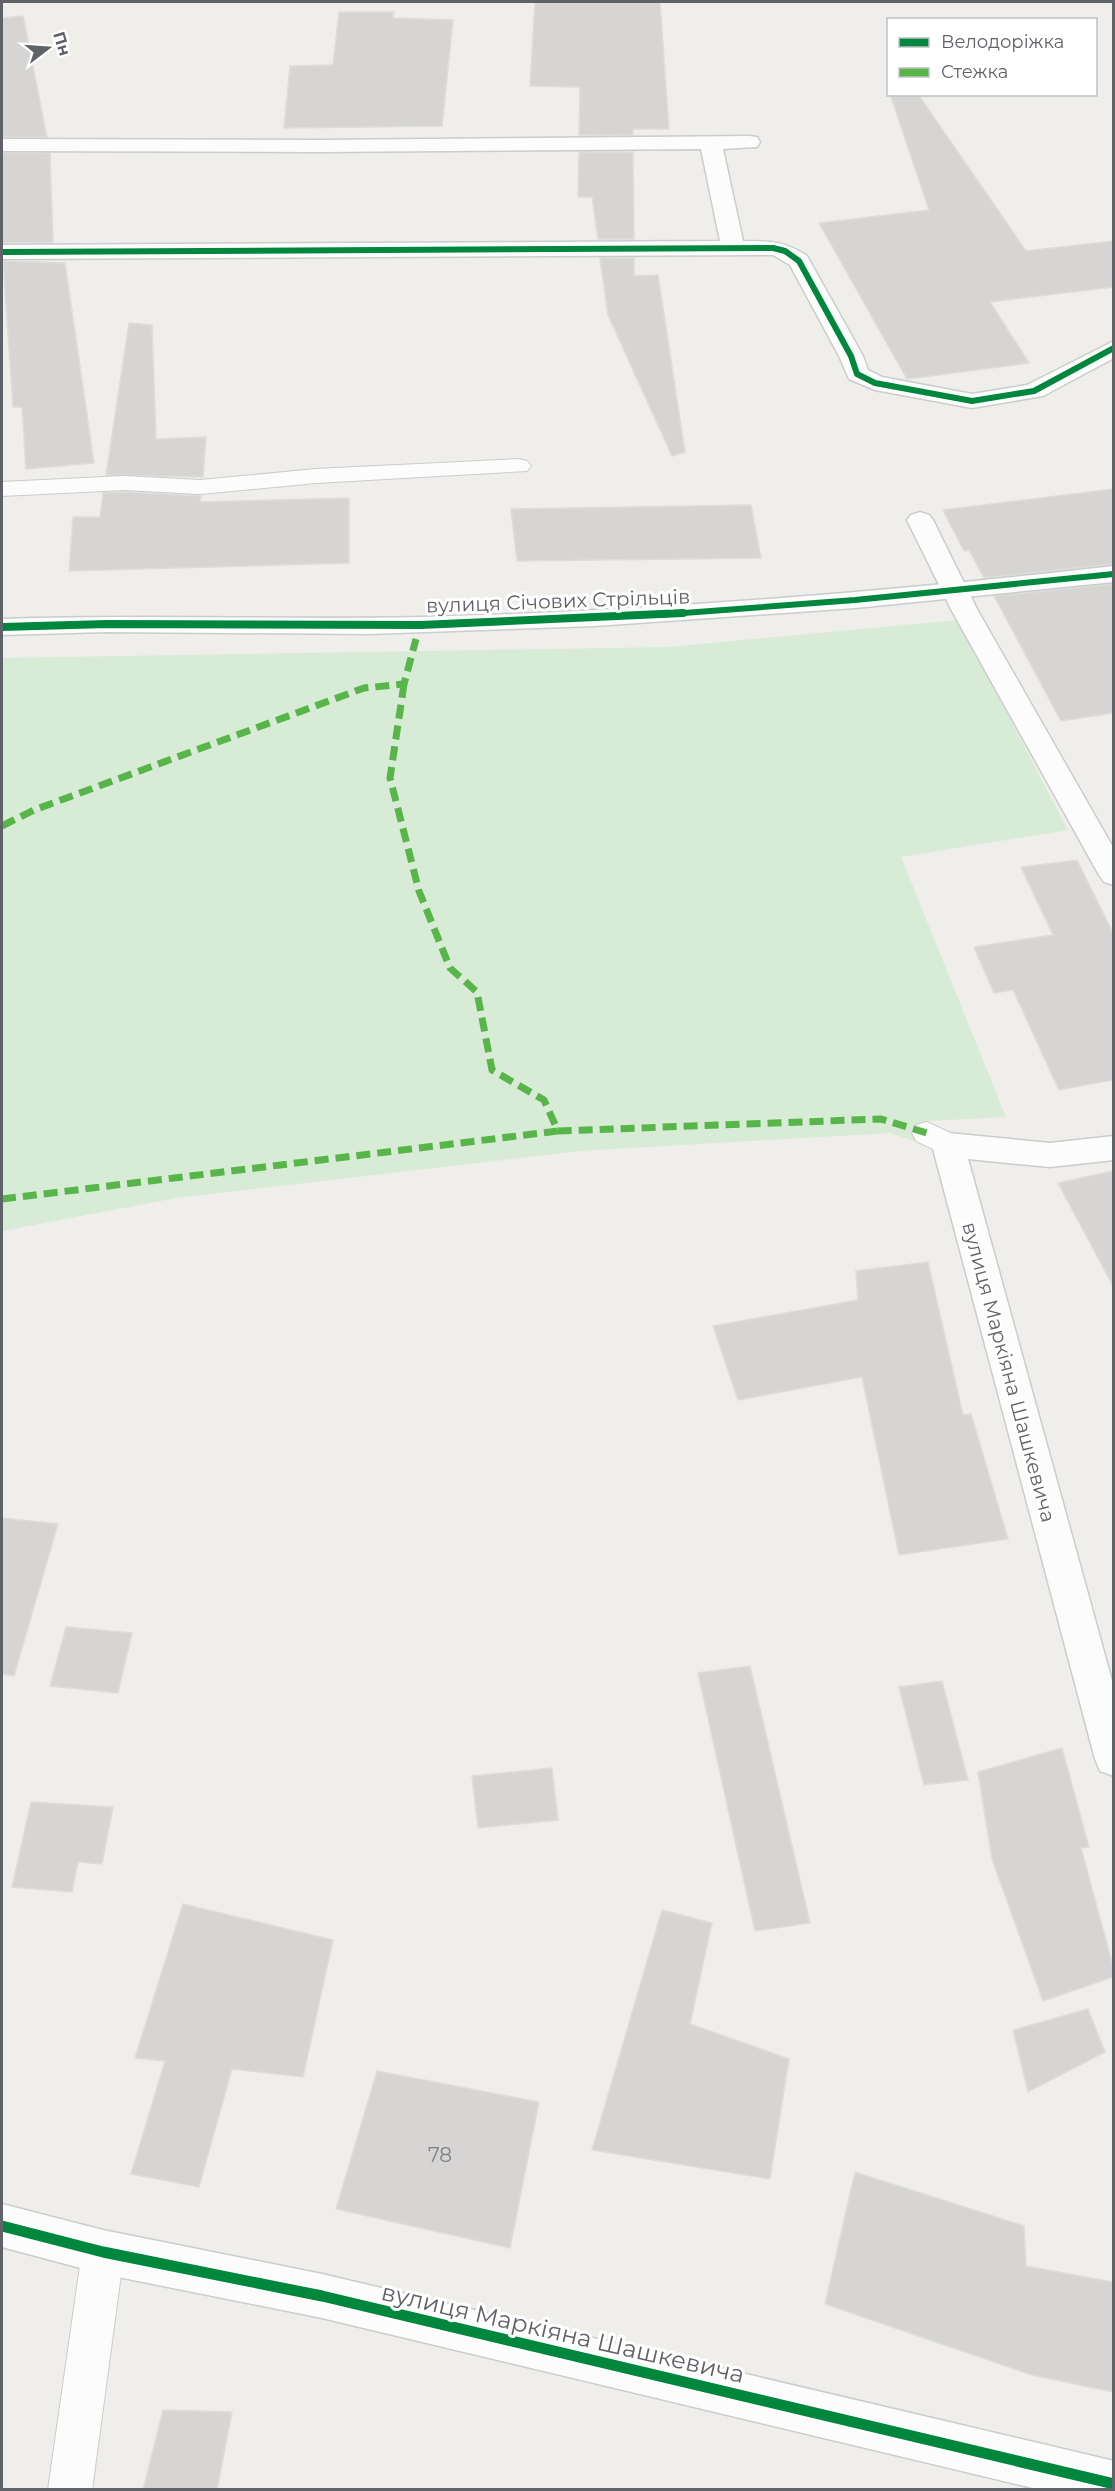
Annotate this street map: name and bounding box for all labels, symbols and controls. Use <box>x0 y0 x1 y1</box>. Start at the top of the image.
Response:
north arrow <box>18 18 78 78</box>
legend <box>887 18 1097 96</box>
text: Пн <box>49 29 74 58</box>
text: Велодоріжка <box>941 31 1064 53</box>
text: Стежка <box>941 61 1008 83</box>
street label: вулиця Січових Стрільців <box>425 584 691 618</box>
street label: вулиця Маркіяна Шашкевича <box>957 1219 1061 1525</box>
house number: 78 <box>428 2143 452 2167</box>
street label: вулиця Маркіяна Шашкевича <box>379 2277 747 2389</box>

